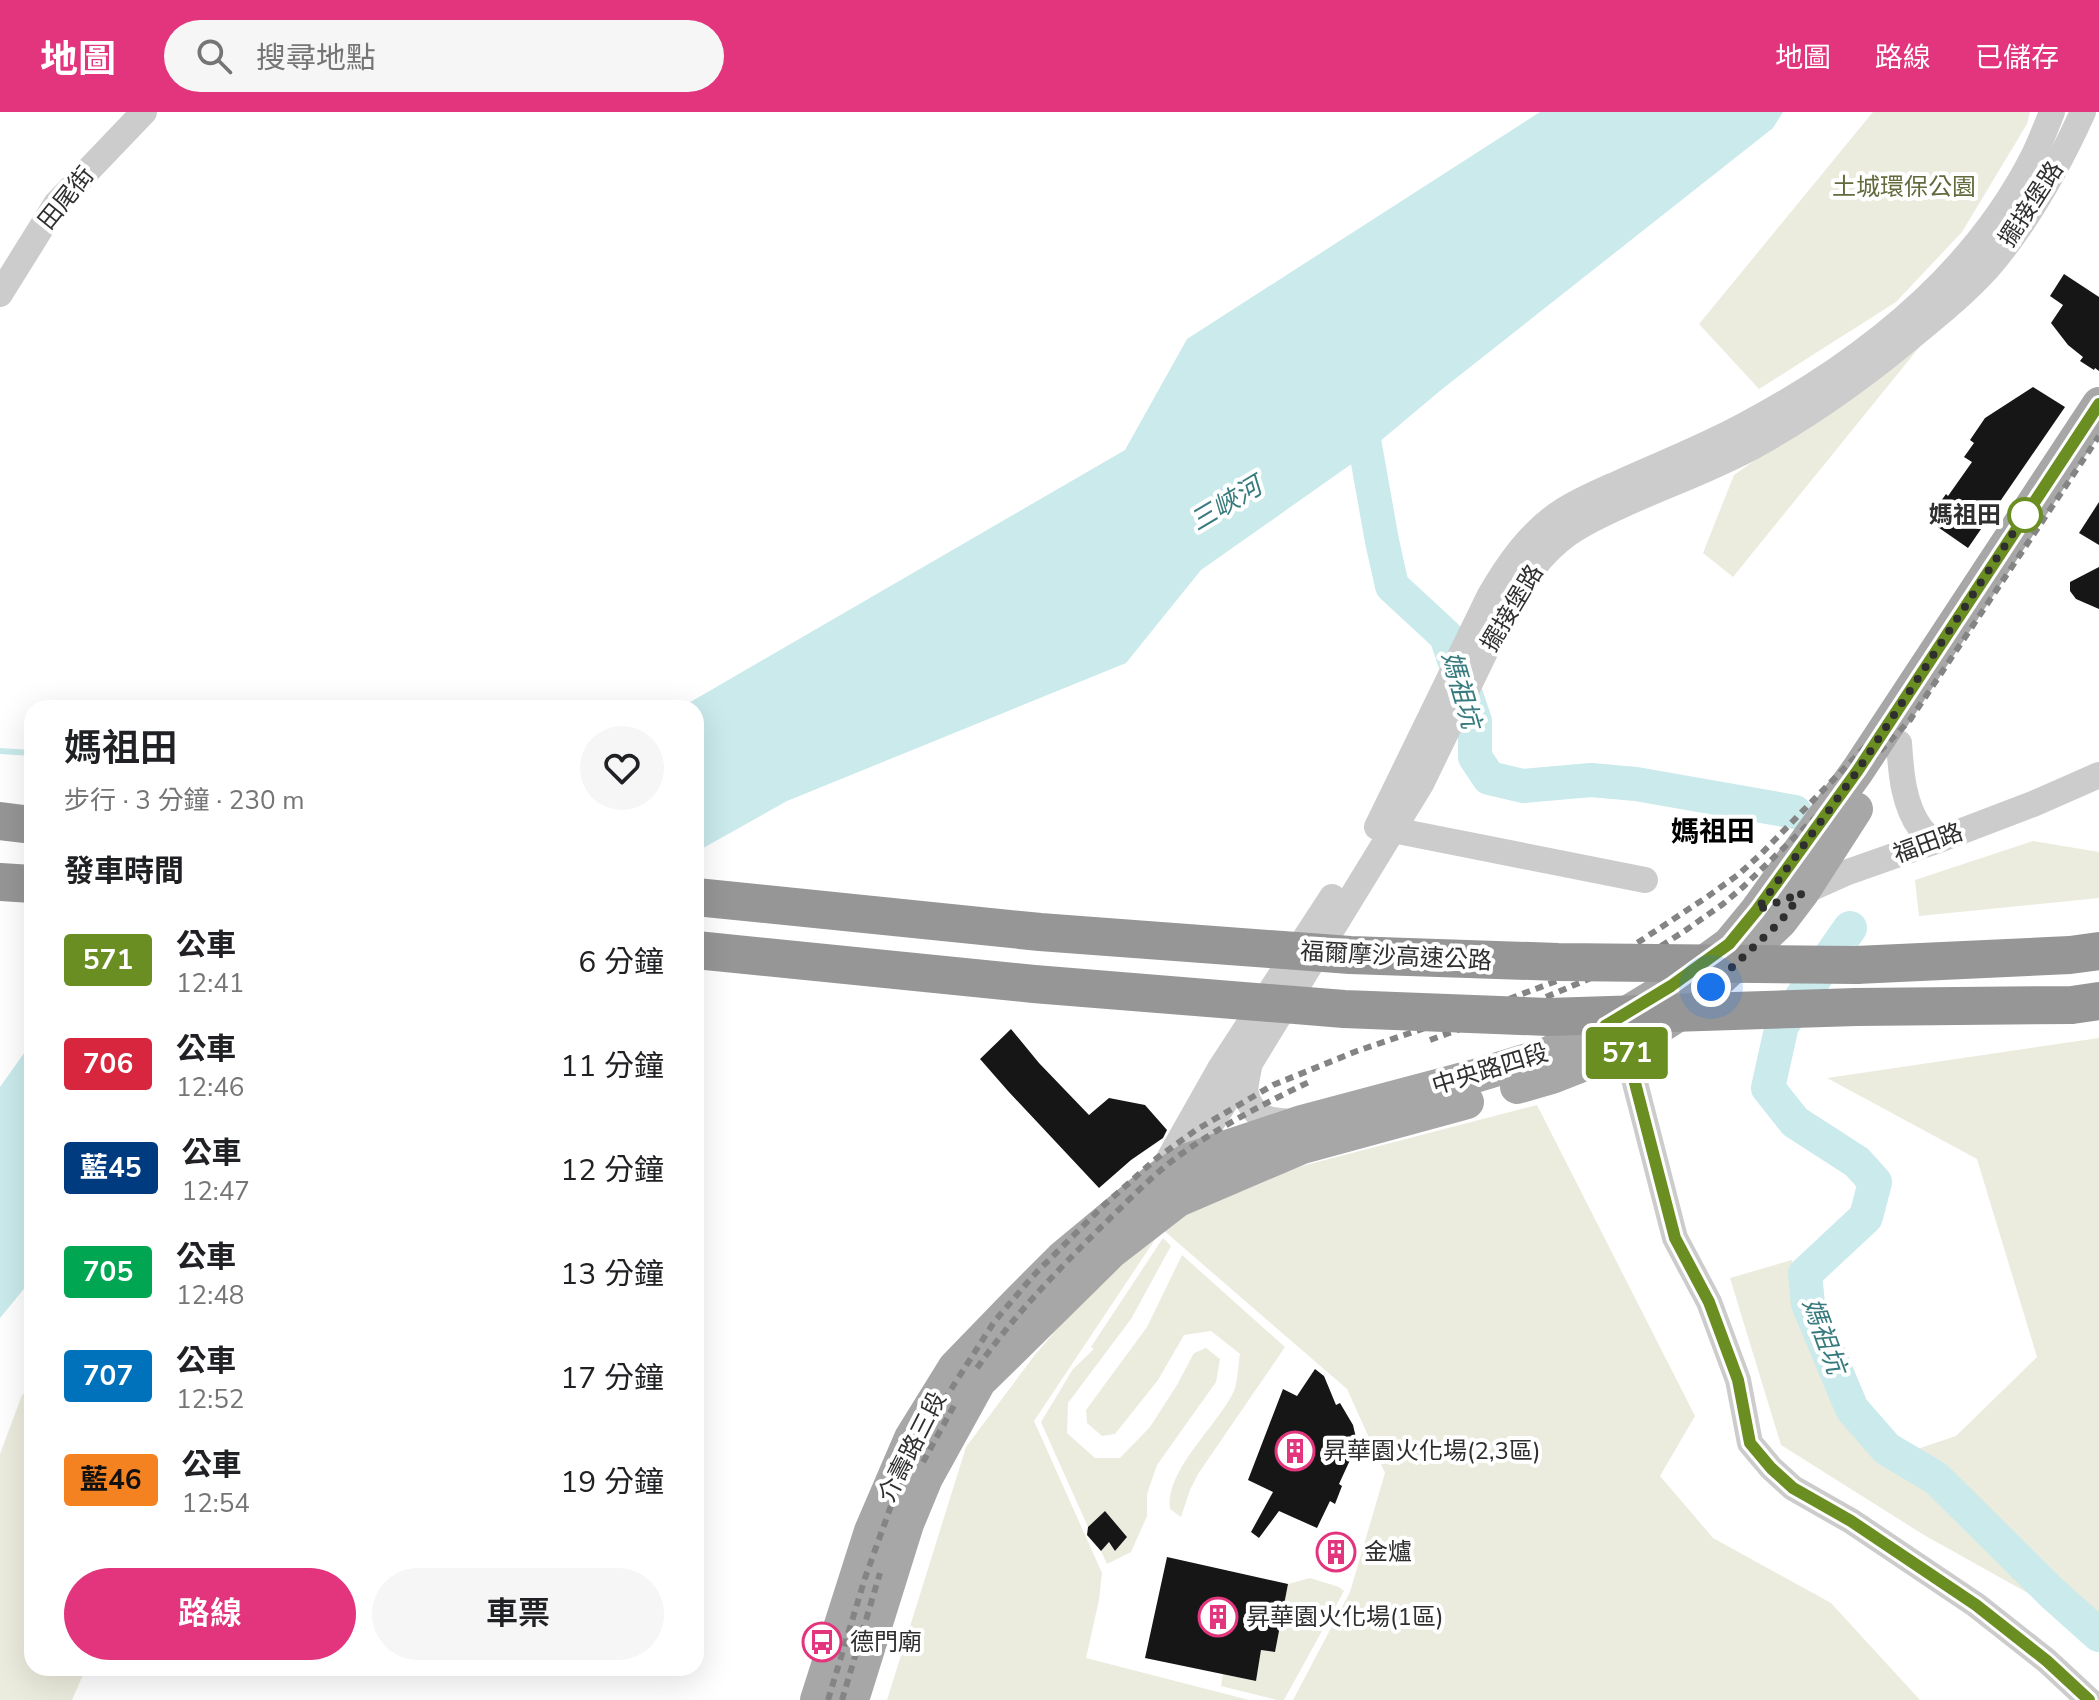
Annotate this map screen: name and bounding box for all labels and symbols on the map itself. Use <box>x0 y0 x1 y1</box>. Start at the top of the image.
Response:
street label: 擺接堡路 <box>1991 155 2071 253</box>
street label: 田尾街 <box>31 160 101 236</box>
park label: 土城環保公園 <box>1832 171 1976 203</box>
water label: 三峽河 <box>1184 466 1273 539</box>
marker: 媽祖田 <box>2008 498 2042 532</box>
place label: 媽祖田 <box>1929 499 2001 531</box>
street label: 擺接堡路 <box>1474 559 1550 657</box>
water label: 媽祖坑 <box>1433 648 1490 736</box>
district label: 媽祖田 <box>1671 813 1755 851</box>
street label: 福田路 <box>1889 816 1967 870</box>
street label: 福爾摩沙高速公路 <box>1299 935 1493 977</box>
your location <box>1691 967 1731 1007</box>
line badge: 571 <box>1581 1027 1673 1079</box>
street label: 中央路四段 <box>1428 1036 1552 1102</box>
water label: 媽祖坑 <box>1794 1293 1855 1382</box>
street label: 介壽路三段 <box>871 1386 953 1508</box>
building icon: 昇華園火化場(2,3區) <box>1274 1430 1316 1472</box>
place label: 昇華園火化場(2,3區) <box>1323 1435 1541 1467</box>
building icon: 金爐 <box>1315 1531 1357 1573</box>
place label: 金爐 <box>1364 1536 1412 1568</box>
building icon: 昇華園火化場(1區) <box>1197 1596 1239 1638</box>
place label: 昇華園火化場(1區) <box>1246 1601 1444 1633</box>
bus stop icon: 德門廟 <box>801 1621 843 1663</box>
place label: 德門廟 <box>850 1626 922 1658</box>

